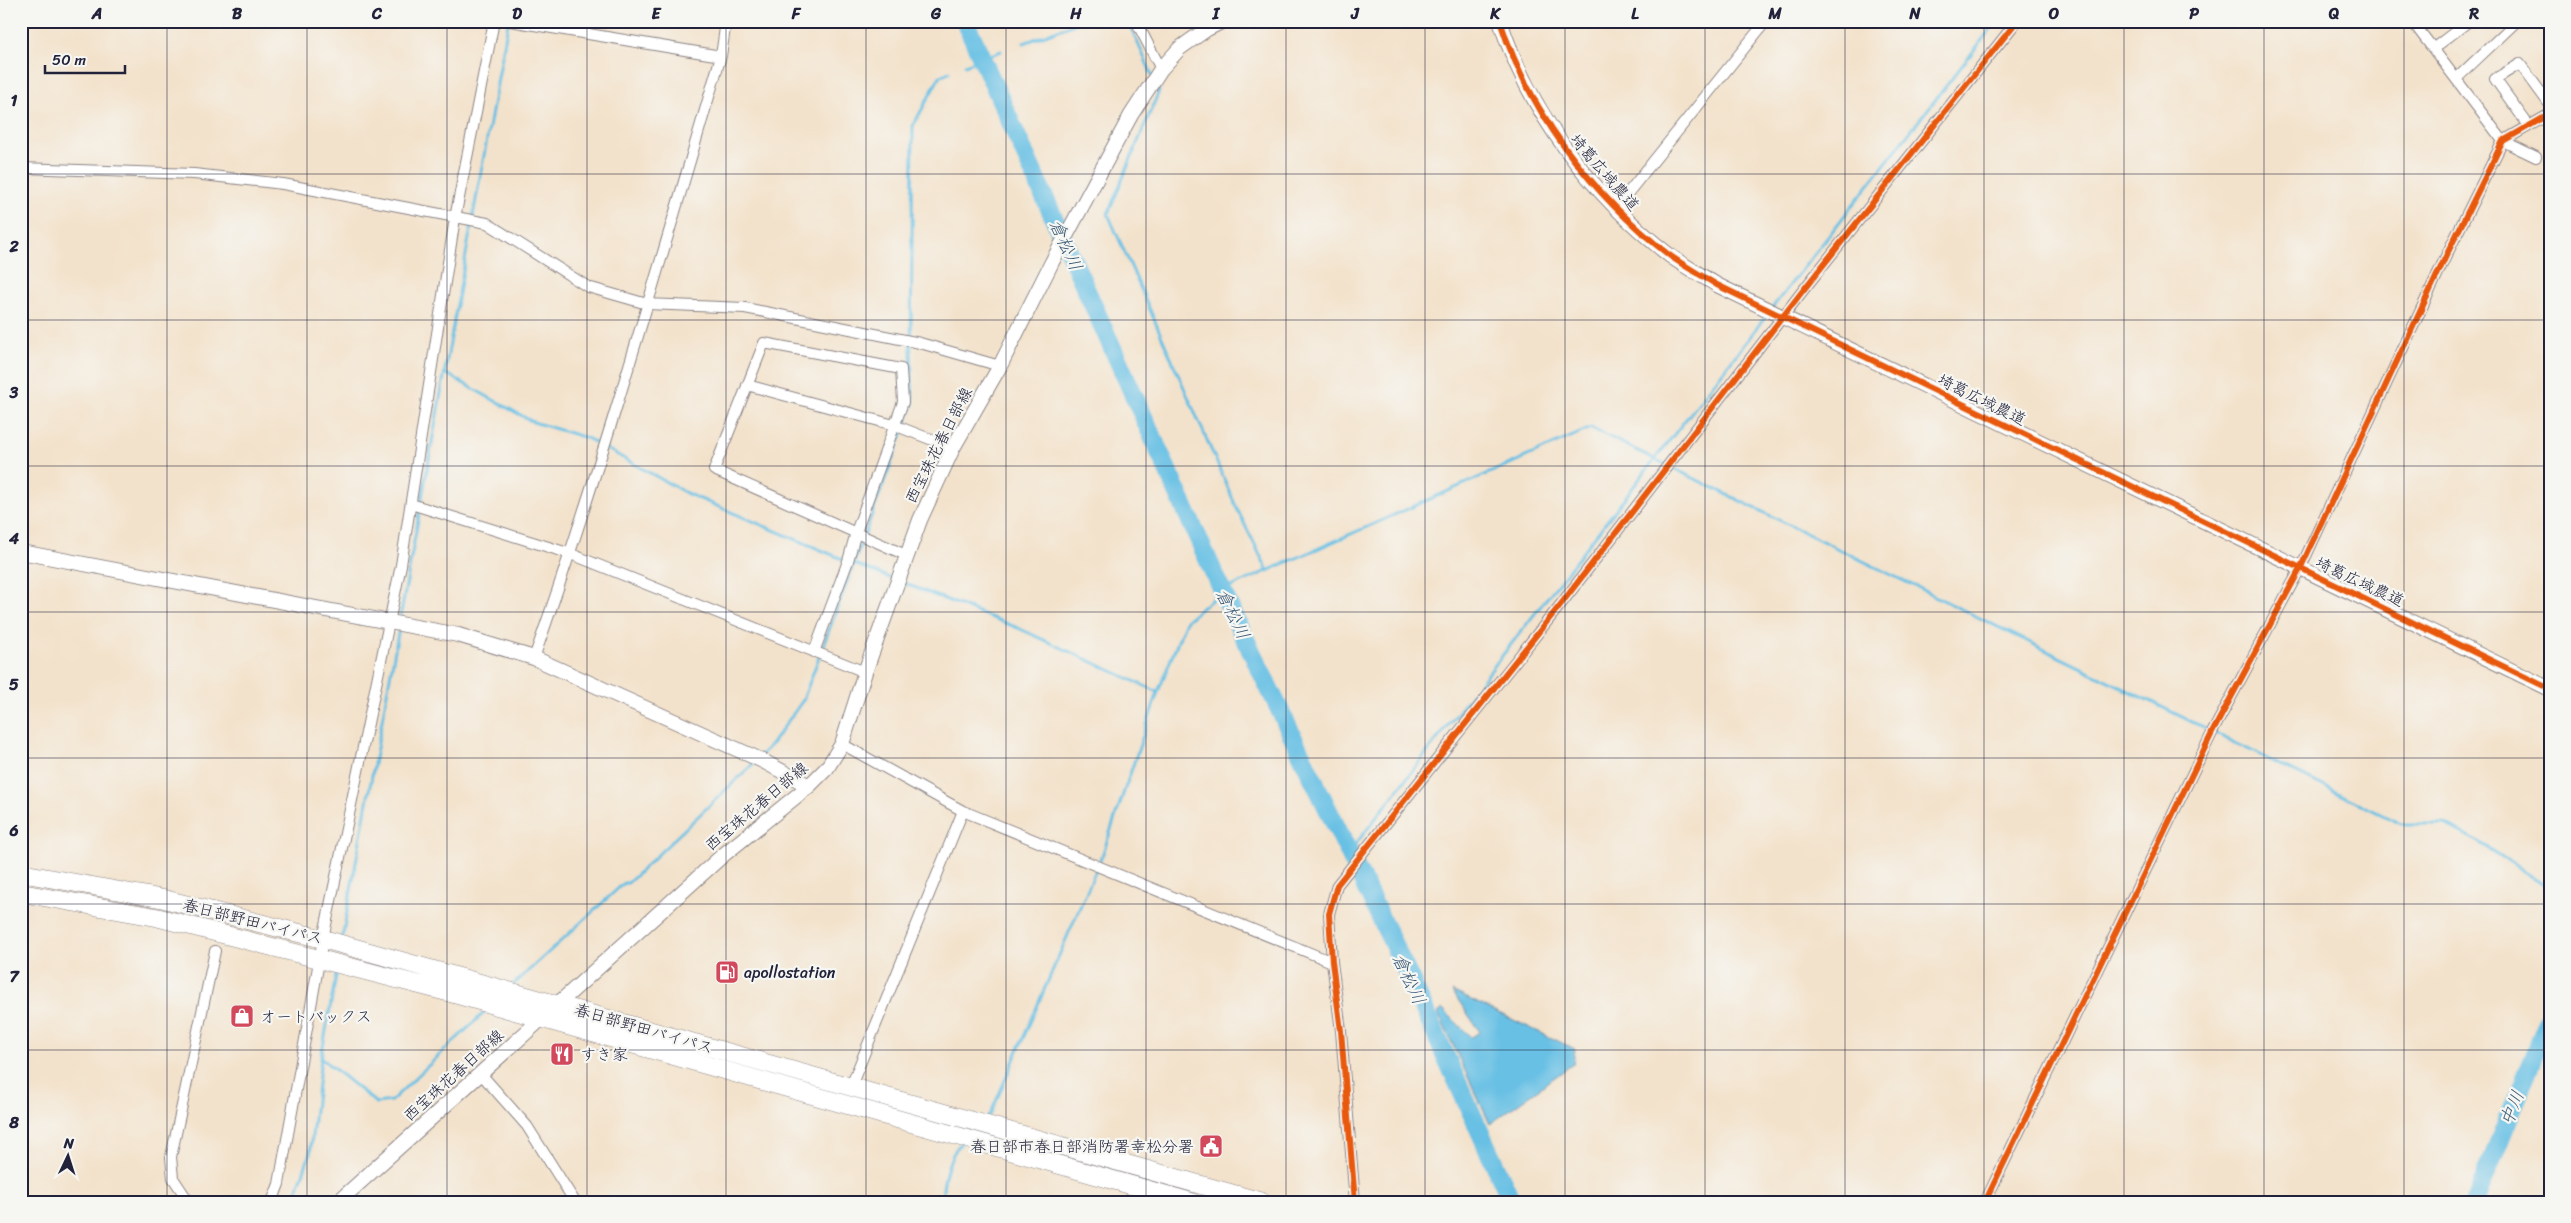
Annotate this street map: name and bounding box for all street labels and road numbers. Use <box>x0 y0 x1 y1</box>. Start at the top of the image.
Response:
street label: 埼葛広域農道 <box>1562 127 1647 218</box>
street label: 埼葛広域農道 <box>1932 365 2031 434</box>
street label: 西宝珠花春日部線 <box>896 382 980 509</box>
street label: 埼葛広域農道 <box>2310 548 2409 615</box>
street label: 西宝珠花春日部線 <box>698 754 815 859</box>
street label: 春日部野田バイパス <box>180 890 326 953</box>
street label: 春日部野田バイパス <box>571 995 717 1062</box>
street label: 西宝珠花春日部線 <box>396 1022 511 1129</box>

